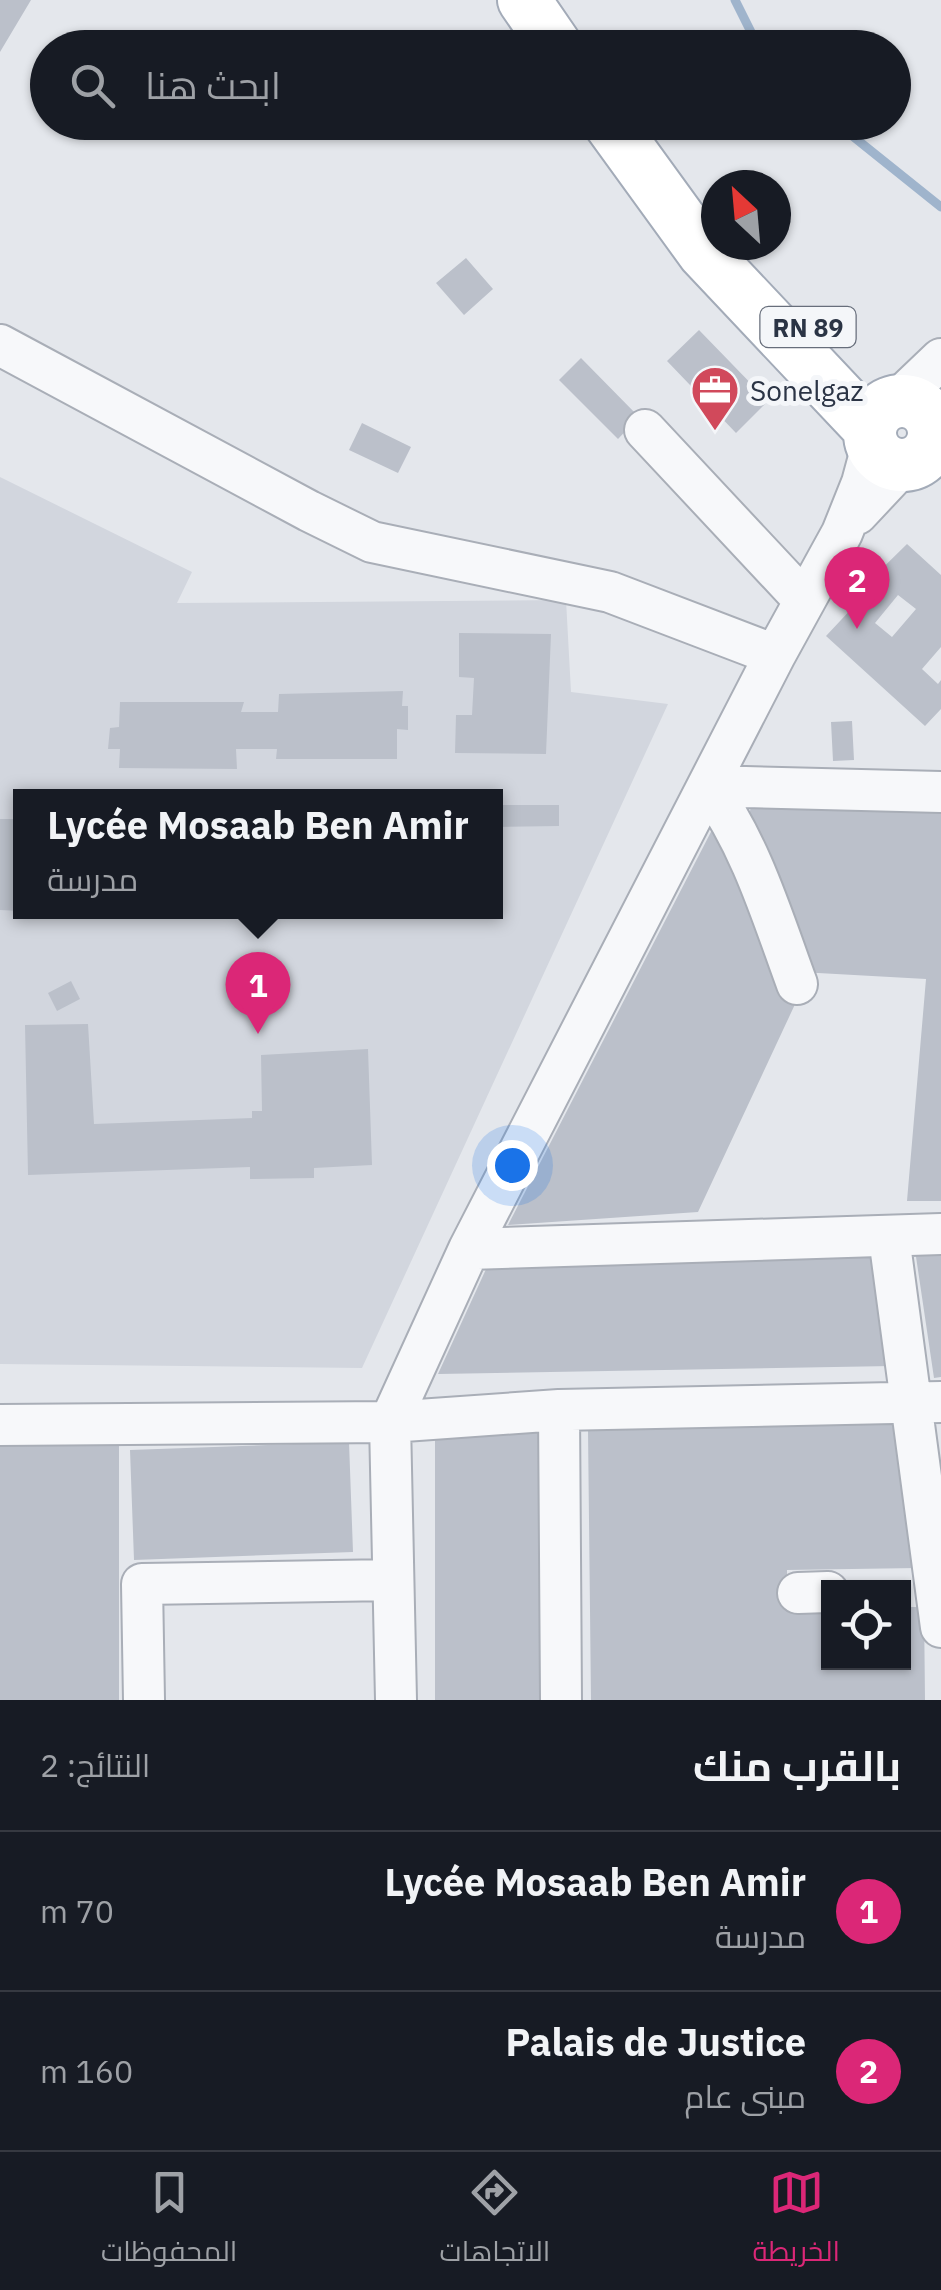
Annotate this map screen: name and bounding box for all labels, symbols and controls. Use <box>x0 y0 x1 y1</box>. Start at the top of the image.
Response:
search box <box>30 30 911 140</box>
icon: search <box>65 58 120 113</box>
text: ابحث هنا <box>145 60 281 109</box>
north arrow <box>701 170 791 260</box>
road number: RN 89 <box>760 307 856 347</box>
office icon: Sonelgaz <box>689 364 741 432</box>
place label: Sonelgaz <box>750 372 864 409</box>
pin: 2 <box>824 546 890 629</box>
popup <box>13 789 503 919</box>
text: Lycée Mosaab Ben Amir <box>47 800 469 849</box>
text: مدرسة <box>47 858 138 900</box>
pin: 1 <box>226 952 290 1034</box>
your location <box>487 1140 538 1191</box>
map controls <box>821 1580 911 1670</box>
button: locate <box>821 1580 911 1670</box>
text: بالقرب منك <box>693 1738 901 1793</box>
text: النتائج: 2 <box>40 1744 150 1786</box>
text: Lycée Mosaab Ben Amir <box>385 1857 806 1906</box>
text: 70 m <box>40 1890 114 1932</box>
text: 1 <box>859 1890 878 1932</box>
text: مدرسة <box>715 1915 806 1957</box>
text: Palais de Justice <box>505 2017 806 2066</box>
text: 160 m <box>40 2050 133 2092</box>
text: 2 <box>859 2050 878 2092</box>
text: مبنى عام <box>685 2075 806 2117</box>
tab: المحفوظات <box>101 2165 237 2277</box>
tab: الاتجاهات <box>440 2165 550 2277</box>
tab: الخريطة <box>753 2165 840 2277</box>

